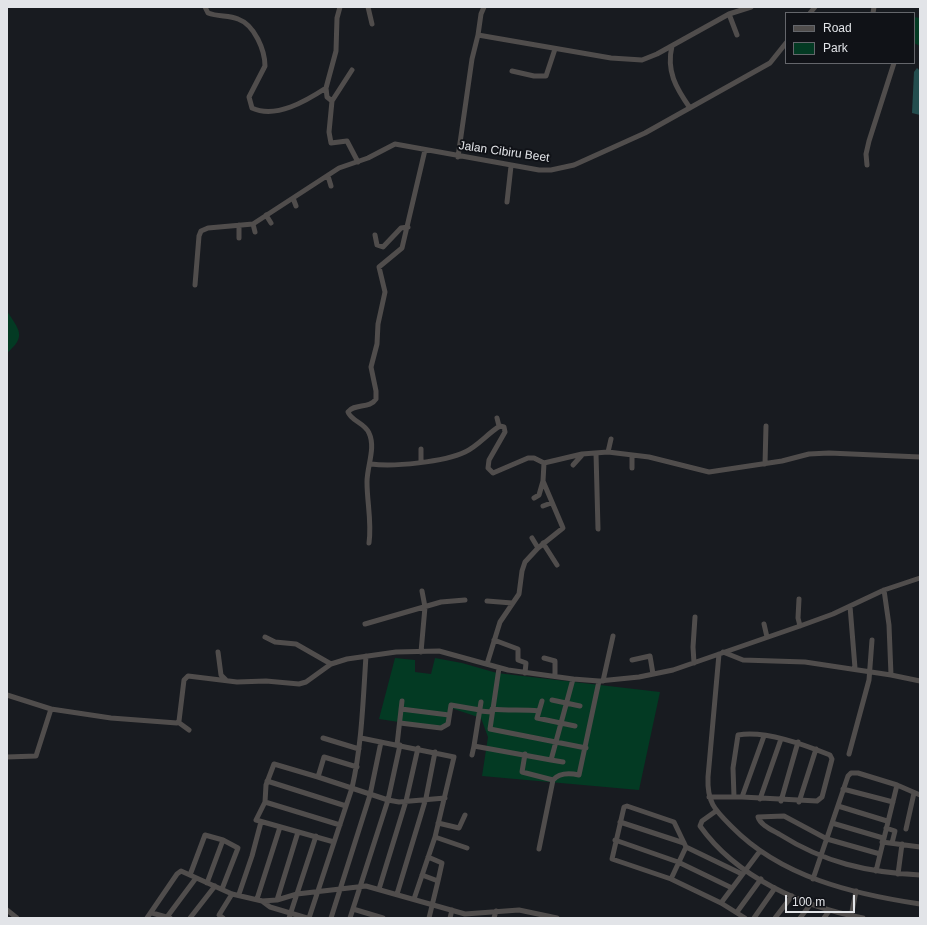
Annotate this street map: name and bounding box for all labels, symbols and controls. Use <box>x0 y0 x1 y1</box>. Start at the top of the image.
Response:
legend <box>785 12 915 64</box>
text: Road <box>823 21 852 35</box>
text: Park <box>823 41 848 55</box>
street label: Jalan Cibiru Beet <box>458 139 550 165</box>
scale bar <box>787 887 857 913</box>
text: 100 m <box>792 895 825 909</box>

